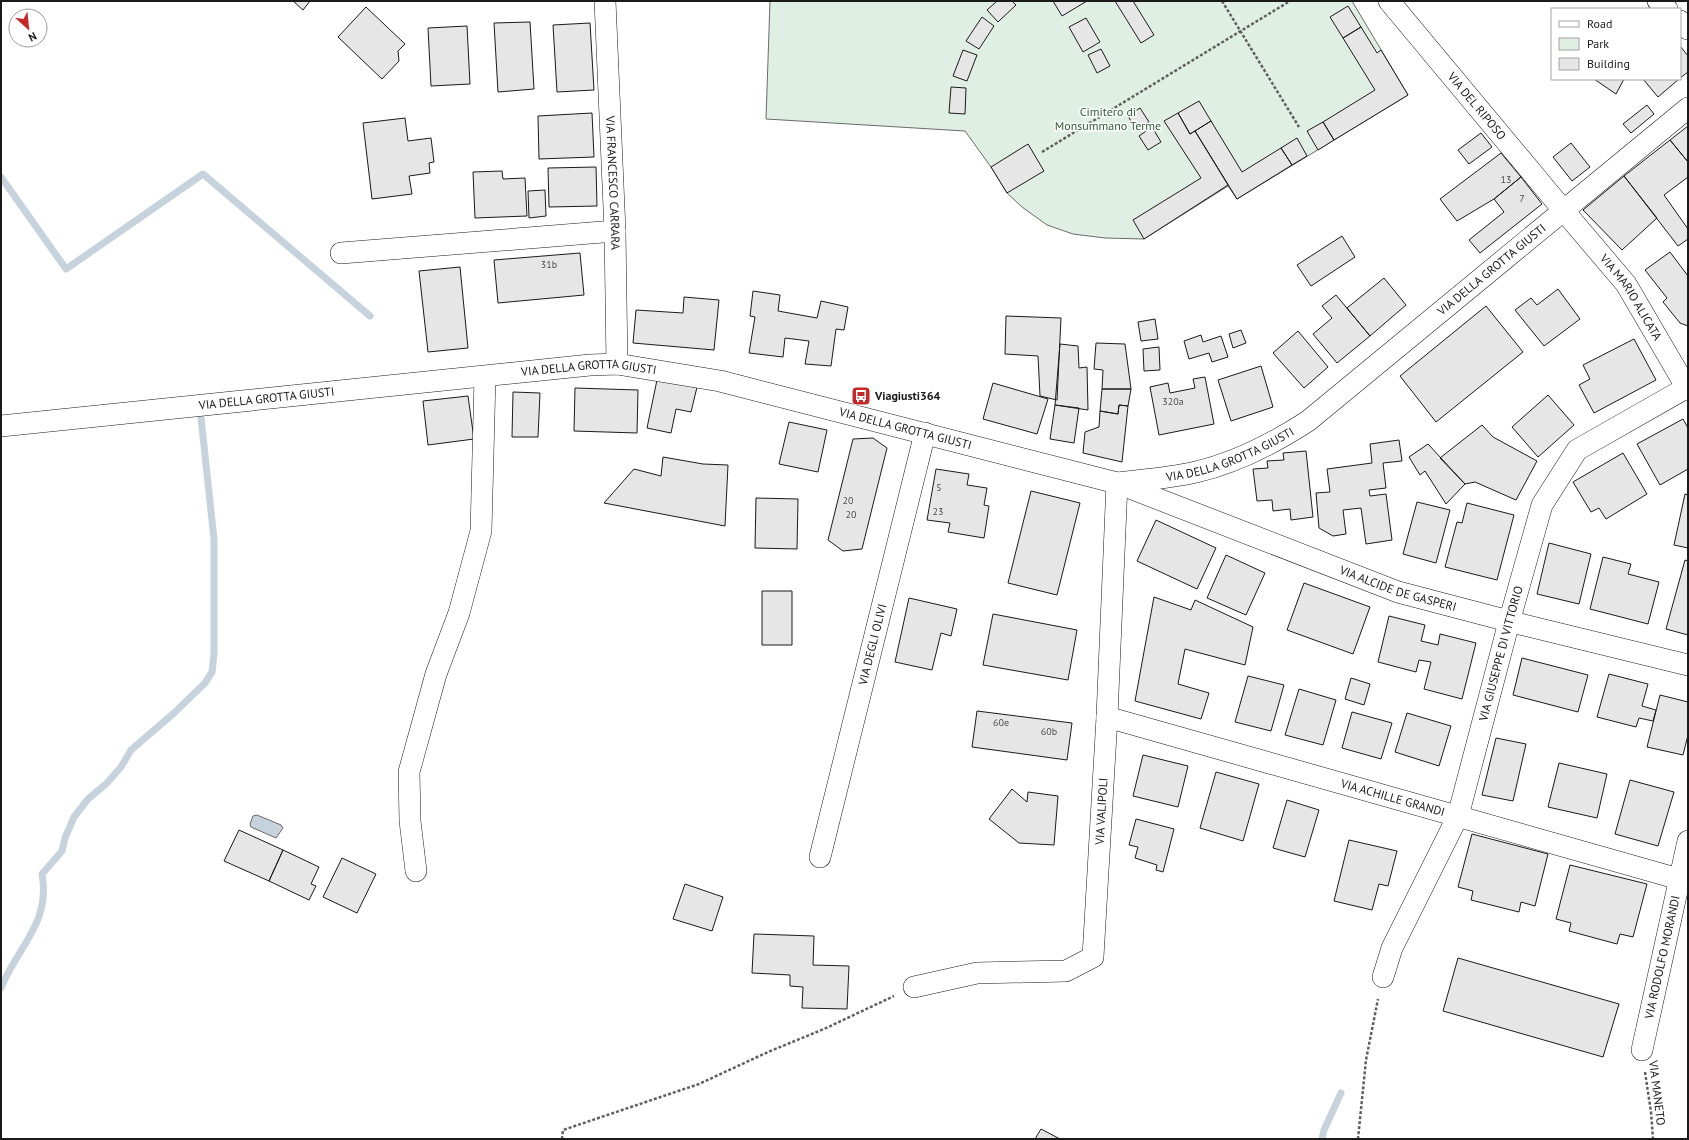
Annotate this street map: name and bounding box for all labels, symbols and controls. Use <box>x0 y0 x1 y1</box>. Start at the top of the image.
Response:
north arrow <box>8 8 48 48</box>
legend <box>1551 8 1681 80</box>
text: Road <box>1587 16 1612 31</box>
text: N <box>26 29 39 45</box>
text: Park <box>1587 36 1609 51</box>
text: Building <box>1587 56 1630 71</box>
street label: VIA DEL RIPOSO <box>1444 68 1510 143</box>
park label: Cimitero di Monsummano Terme <box>1055 104 1161 133</box>
street label: VIA FRANCESCO CARRARA <box>603 114 623 250</box>
house number: 13 <box>1501 173 1511 186</box>
house number: 7 <box>1519 192 1525 205</box>
street label: VIA DELLA GROTTA GIUSTI <box>1433 220 1549 319</box>
street label: VIA MARIO ALICATA <box>1596 250 1665 343</box>
house number: 31b <box>541 258 557 271</box>
street label: VIA DELLA GROTTA GIUSTI <box>519 356 658 379</box>
street label: VIA DELLA GROTTA GIUSTI <box>197 384 335 413</box>
bus stop icon: Viagiusti364 <box>850 385 872 407</box>
place label: Viagiusti364 <box>874 388 941 403</box>
house number: 320a <box>1162 395 1184 408</box>
street label: VIA DELLA GROTTA GIUSTI <box>837 404 973 452</box>
street label: VIA DELLA GROTTA GIUSTI <box>1164 424 1296 484</box>
house number: 5 <box>936 481 942 494</box>
house number: 20 <box>843 494 854 507</box>
house number: 23 <box>933 505 943 518</box>
house number: 20 <box>846 508 857 521</box>
street label: VIA ALCIDE DE GASPERI <box>1337 562 1458 614</box>
street label: VIA GIUSEPPE DI VITTORIO <box>1475 584 1526 724</box>
street label: VIA DEGLI OLIVI <box>855 602 889 687</box>
house number: 60e <box>993 716 1009 729</box>
house number: 60b <box>1041 725 1057 738</box>
street label: VIA ACHILLE GRANDI <box>1338 775 1447 819</box>
street label: VIA VALIPOLI <box>1092 777 1110 846</box>
street label: VIA RODOLFO MORANDI <box>1641 894 1683 1021</box>
street label: VIA MANETO <box>1646 1059 1669 1126</box>

